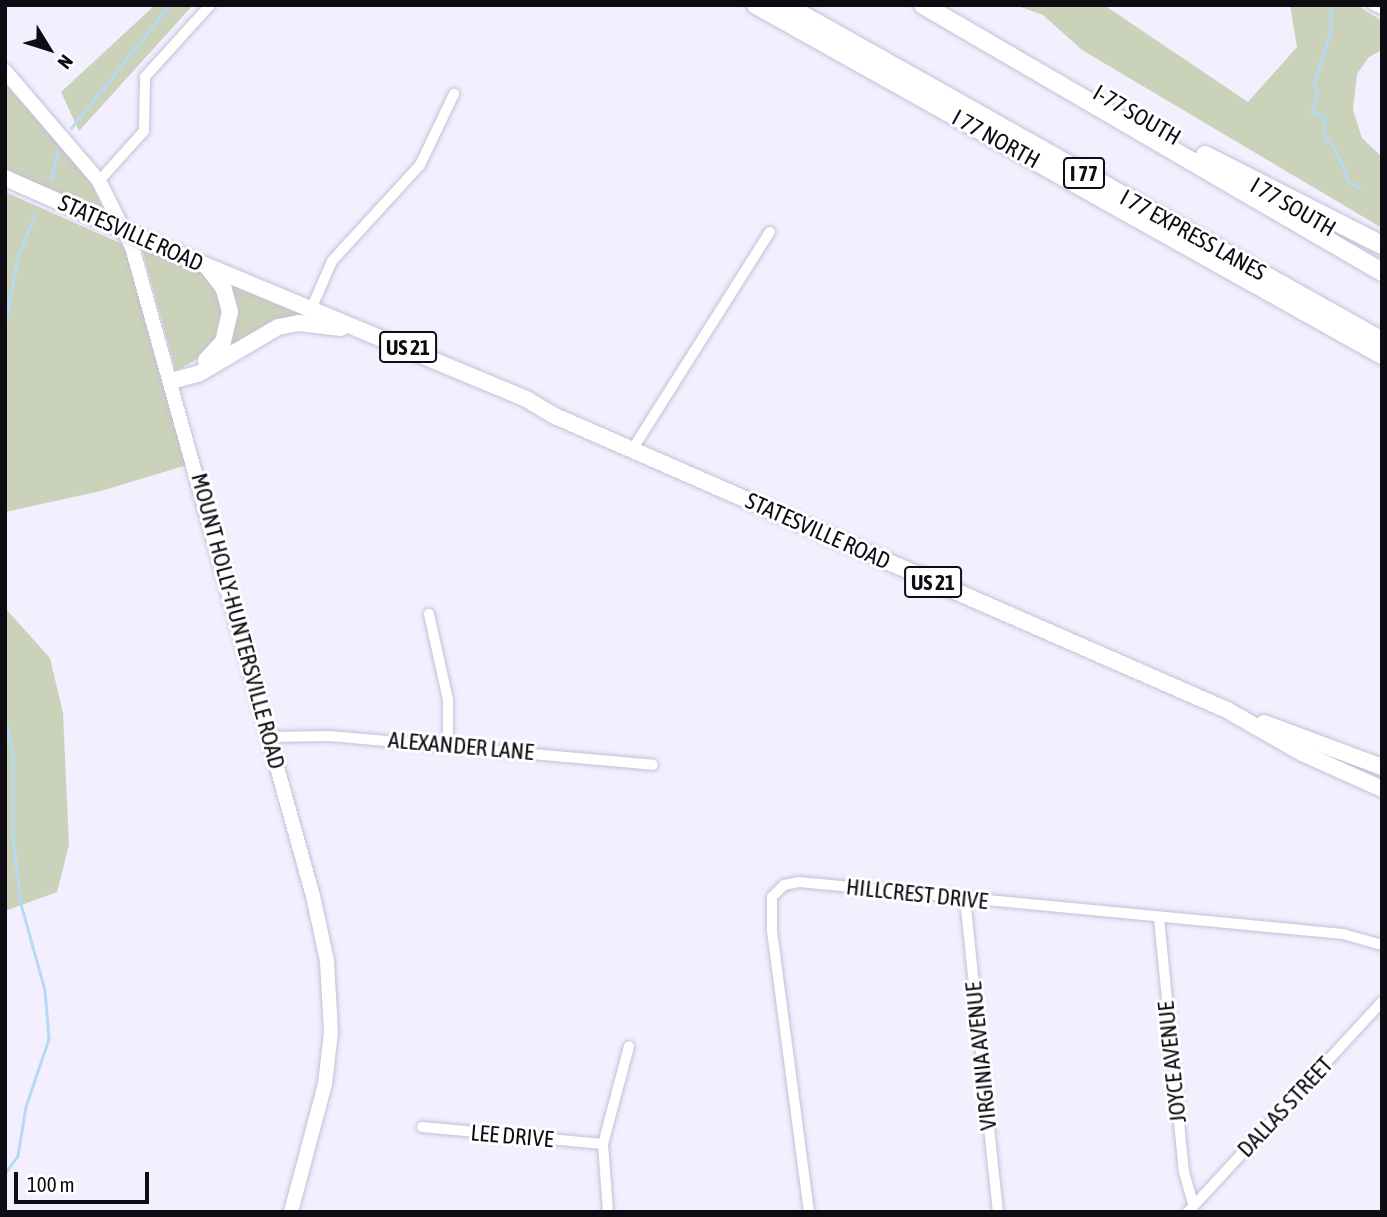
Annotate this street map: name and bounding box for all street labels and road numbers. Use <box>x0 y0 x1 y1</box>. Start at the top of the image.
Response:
street label: I-77 SOUTH <box>1088 79 1186 151</box>
street label: I 77 NORTH <box>947 104 1045 174</box>
road number: I 77 <box>1063 156 1105 190</box>
street label: I 77 SOUTH <box>1245 172 1341 242</box>
street label: I 77 EXPRESS LANES <box>1115 184 1271 286</box>
street label: STATESVILLE ROAD <box>54 189 208 277</box>
road number: US 21 <box>378 330 438 364</box>
street label: MOUNT HOLLY-HUNTERSVILLE ROAD <box>185 470 291 772</box>
street label: STATESVILLE ROAD <box>741 487 895 575</box>
road number: US 21 <box>903 564 963 600</box>
street label: ALEXANDER LANE <box>387 726 535 766</box>
street label: HILLCREST DRIVE <box>845 873 989 915</box>
street label: VIRGINIA AVENUE <box>959 980 1003 1132</box>
street label: JOYCE AVENUE <box>1152 1000 1192 1124</box>
street label: DALLAS STREET <box>1232 1051 1338 1163</box>
street label: LEE DRIVE <box>469 1119 555 1153</box>

